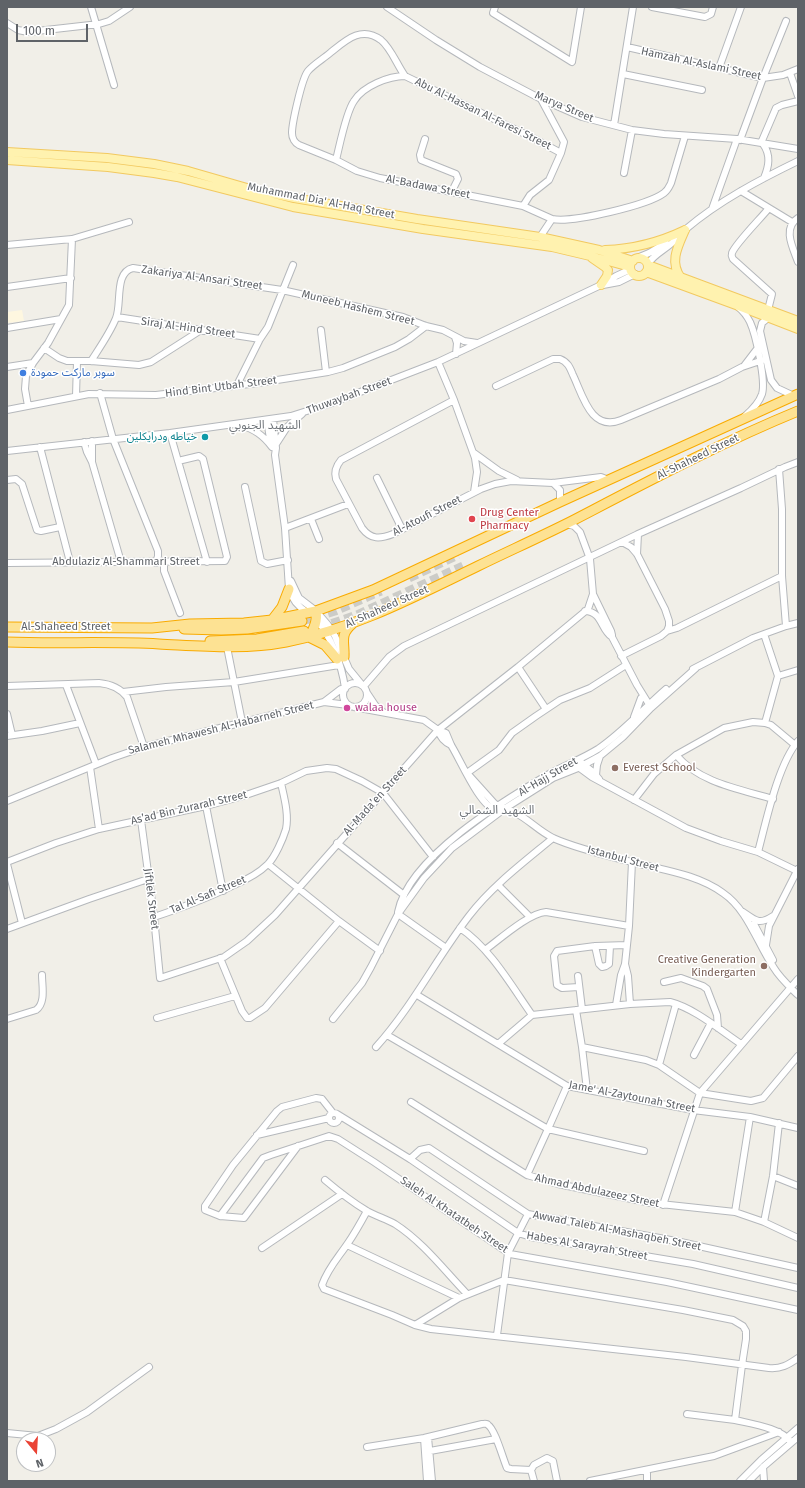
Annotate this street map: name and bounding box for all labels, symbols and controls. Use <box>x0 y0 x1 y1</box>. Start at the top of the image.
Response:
scale bar <box>18 16 90 42</box>
text: 100 m <box>23 24 55 38</box>
street label: Hamzah Al-Aslami Street <box>640 45 762 83</box>
street label: Abu Al-Hassan Al-Faresi Street <box>413 75 553 153</box>
street label: Marya Street <box>533 89 595 125</box>
street label: Al-Badawa Street <box>385 172 471 202</box>
street label: Muhammad Dia' Al-Haq Street <box>246 180 396 222</box>
street label: Zakariya Al-Ansari Street <box>141 263 263 293</box>
street label: Muneeb Hashem Street <box>300 288 416 328</box>
street label: Siraj Al-Hind Street <box>140 315 236 341</box>
place label: سوبر ماركت حمودة <box>31 366 115 380</box>
marker: سوبر ماركت حمودة <box>18 368 28 378</box>
street label: Hind Bint Utbah Street <box>164 374 278 400</box>
street label: Thuwaybah Street <box>305 375 393 417</box>
district label: الشهيد الجنوبي <box>229 419 301 433</box>
place label: خياطه ودرايكلين <box>127 430 197 444</box>
street label: Al-Shaheed Street <box>655 431 741 483</box>
marker: خياطه ودرايكلين <box>200 432 210 442</box>
street label: Al-Atoufi Street <box>390 493 464 539</box>
place label: Drug Center Pharmacy <box>480 506 539 532</box>
marker: Drug Center Pharmacy <box>467 514 477 524</box>
street label: Abdulaziz Al-Shammari Street <box>52 555 200 569</box>
street label: Al-Shaheed Street <box>343 583 431 631</box>
street label: Al-Shaheed Street <box>21 620 111 634</box>
street label: Salameh Mhawesh Al-Habarneh Street <box>127 699 315 757</box>
place label: walaa house <box>355 701 417 715</box>
marker: walaa house <box>342 703 352 713</box>
street label: Al-Hajj Street <box>516 755 580 799</box>
place label: Everest School <box>623 761 696 775</box>
marker: Everest School <box>610 763 620 773</box>
street label: Al-Mada’en Street <box>341 764 409 838</box>
street label: As’ad Bin Zurarah Street <box>130 788 248 828</box>
district label: الشهيد الشمالي <box>460 804 534 818</box>
street label: Istanbul Street <box>586 843 660 875</box>
street label: Jiftlek Street <box>141 868 161 930</box>
street label: Tal Al-Safi Street <box>168 873 248 917</box>
place label: Creative Generation Kindergarten <box>658 953 756 979</box>
marker: Creative Generation Kindergarten <box>759 961 769 971</box>
street label: Jame' Al-Zaytounah Street <box>568 1078 696 1116</box>
street label: Ahmad Abdulazeez Street <box>534 1171 660 1211</box>
street label: Saleh Al Khatatbeh Street <box>398 1174 510 1256</box>
street label: Awwad Taleb Al-Mashaqbeh Street <box>532 1208 702 1254</box>
street label: Habes Al Sarayrah Street <box>525 1229 649 1263</box>
north arrow <box>16 1432 56 1472</box>
text: N <box>34 1456 45 1470</box>

